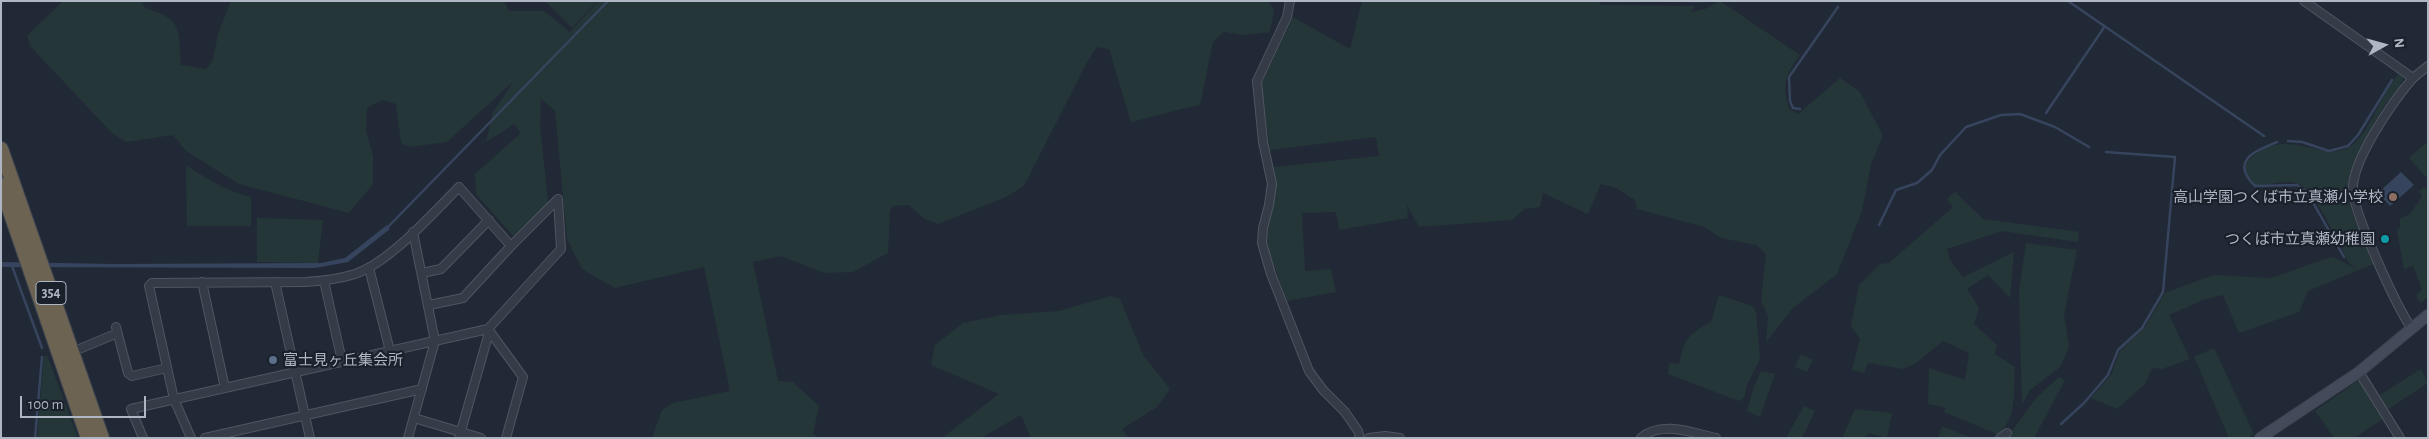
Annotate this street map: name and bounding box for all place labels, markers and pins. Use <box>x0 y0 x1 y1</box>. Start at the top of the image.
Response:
place label: 高山学園つくば市立真瀬小学校 <box>2173 188 2383 206</box>
marker: 高山学園つくば市立真瀬小学校 <box>2387 191 2399 203</box>
place label: つくば市立真瀬幼稚園 <box>2225 230 2375 248</box>
marker: つくば市立真瀬幼稚園 <box>2379 233 2391 245</box>
place label: 富士見ヶ丘集会所 <box>283 351 403 369</box>
marker: 富士見ヶ丘集会所 <box>267 354 279 366</box>

